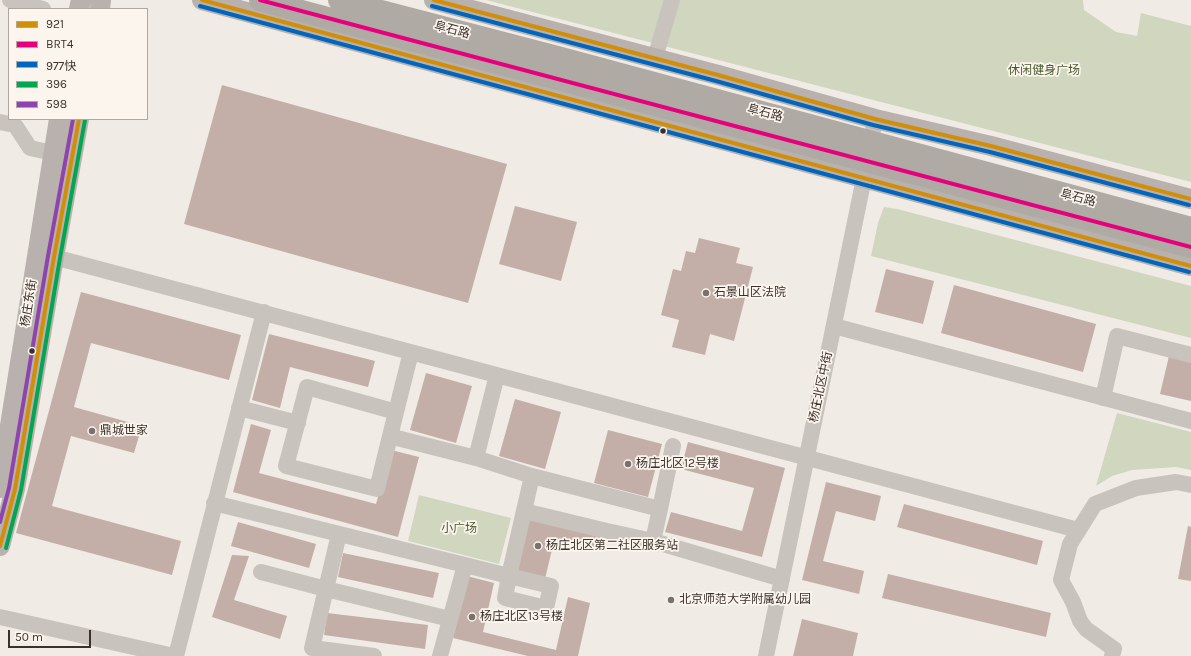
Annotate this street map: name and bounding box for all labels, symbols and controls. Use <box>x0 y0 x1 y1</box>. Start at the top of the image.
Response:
legend <box>8 8 148 120</box>
text: 921 <box>46 17 64 31</box>
street label: 阜石路 <box>433 18 471 42</box>
text: BRT4 <box>46 37 74 51</box>
text: 977快 <box>46 59 76 73</box>
park label: 休闲健身广场 <box>1008 64 1080 78</box>
text: 396 <box>46 77 67 91</box>
text: 598 <box>46 97 67 111</box>
street label: 阜石路 <box>746 101 784 125</box>
unlabelled marker <box>658 126 668 136</box>
street label: 阜石路 <box>1059 186 1097 210</box>
street label: 杨庄东街 <box>18 278 40 328</box>
place label: 石景山区法院 <box>714 286 786 300</box>
marker: 石景山区法院 <box>701 288 711 298</box>
unlabelled marker <box>27 346 37 356</box>
street label: 杨庄北区中街 <box>806 350 836 424</box>
place label: 鼎城世家 <box>100 424 148 438</box>
marker: 鼎城世家 <box>87 426 97 436</box>
place label: 杨庄北区12号楼 <box>636 457 719 471</box>
marker: 杨庄北区12号楼 <box>623 459 633 469</box>
park label: 小广场 <box>441 522 477 536</box>
place label: 杨庄北区第二社区服务站 <box>546 539 678 553</box>
marker: 杨庄北区第二社区服务站 <box>533 541 543 551</box>
place label: 北京师范大学附属幼儿园 <box>679 593 811 607</box>
marker: 北京师范大学附属幼儿园 <box>666 595 676 605</box>
place label: 杨庄北区13号楼 <box>480 610 563 624</box>
marker: 杨庄北区13号楼 <box>467 612 477 622</box>
scale bar <box>10 622 93 648</box>
text: 50 m <box>15 630 43 644</box>

